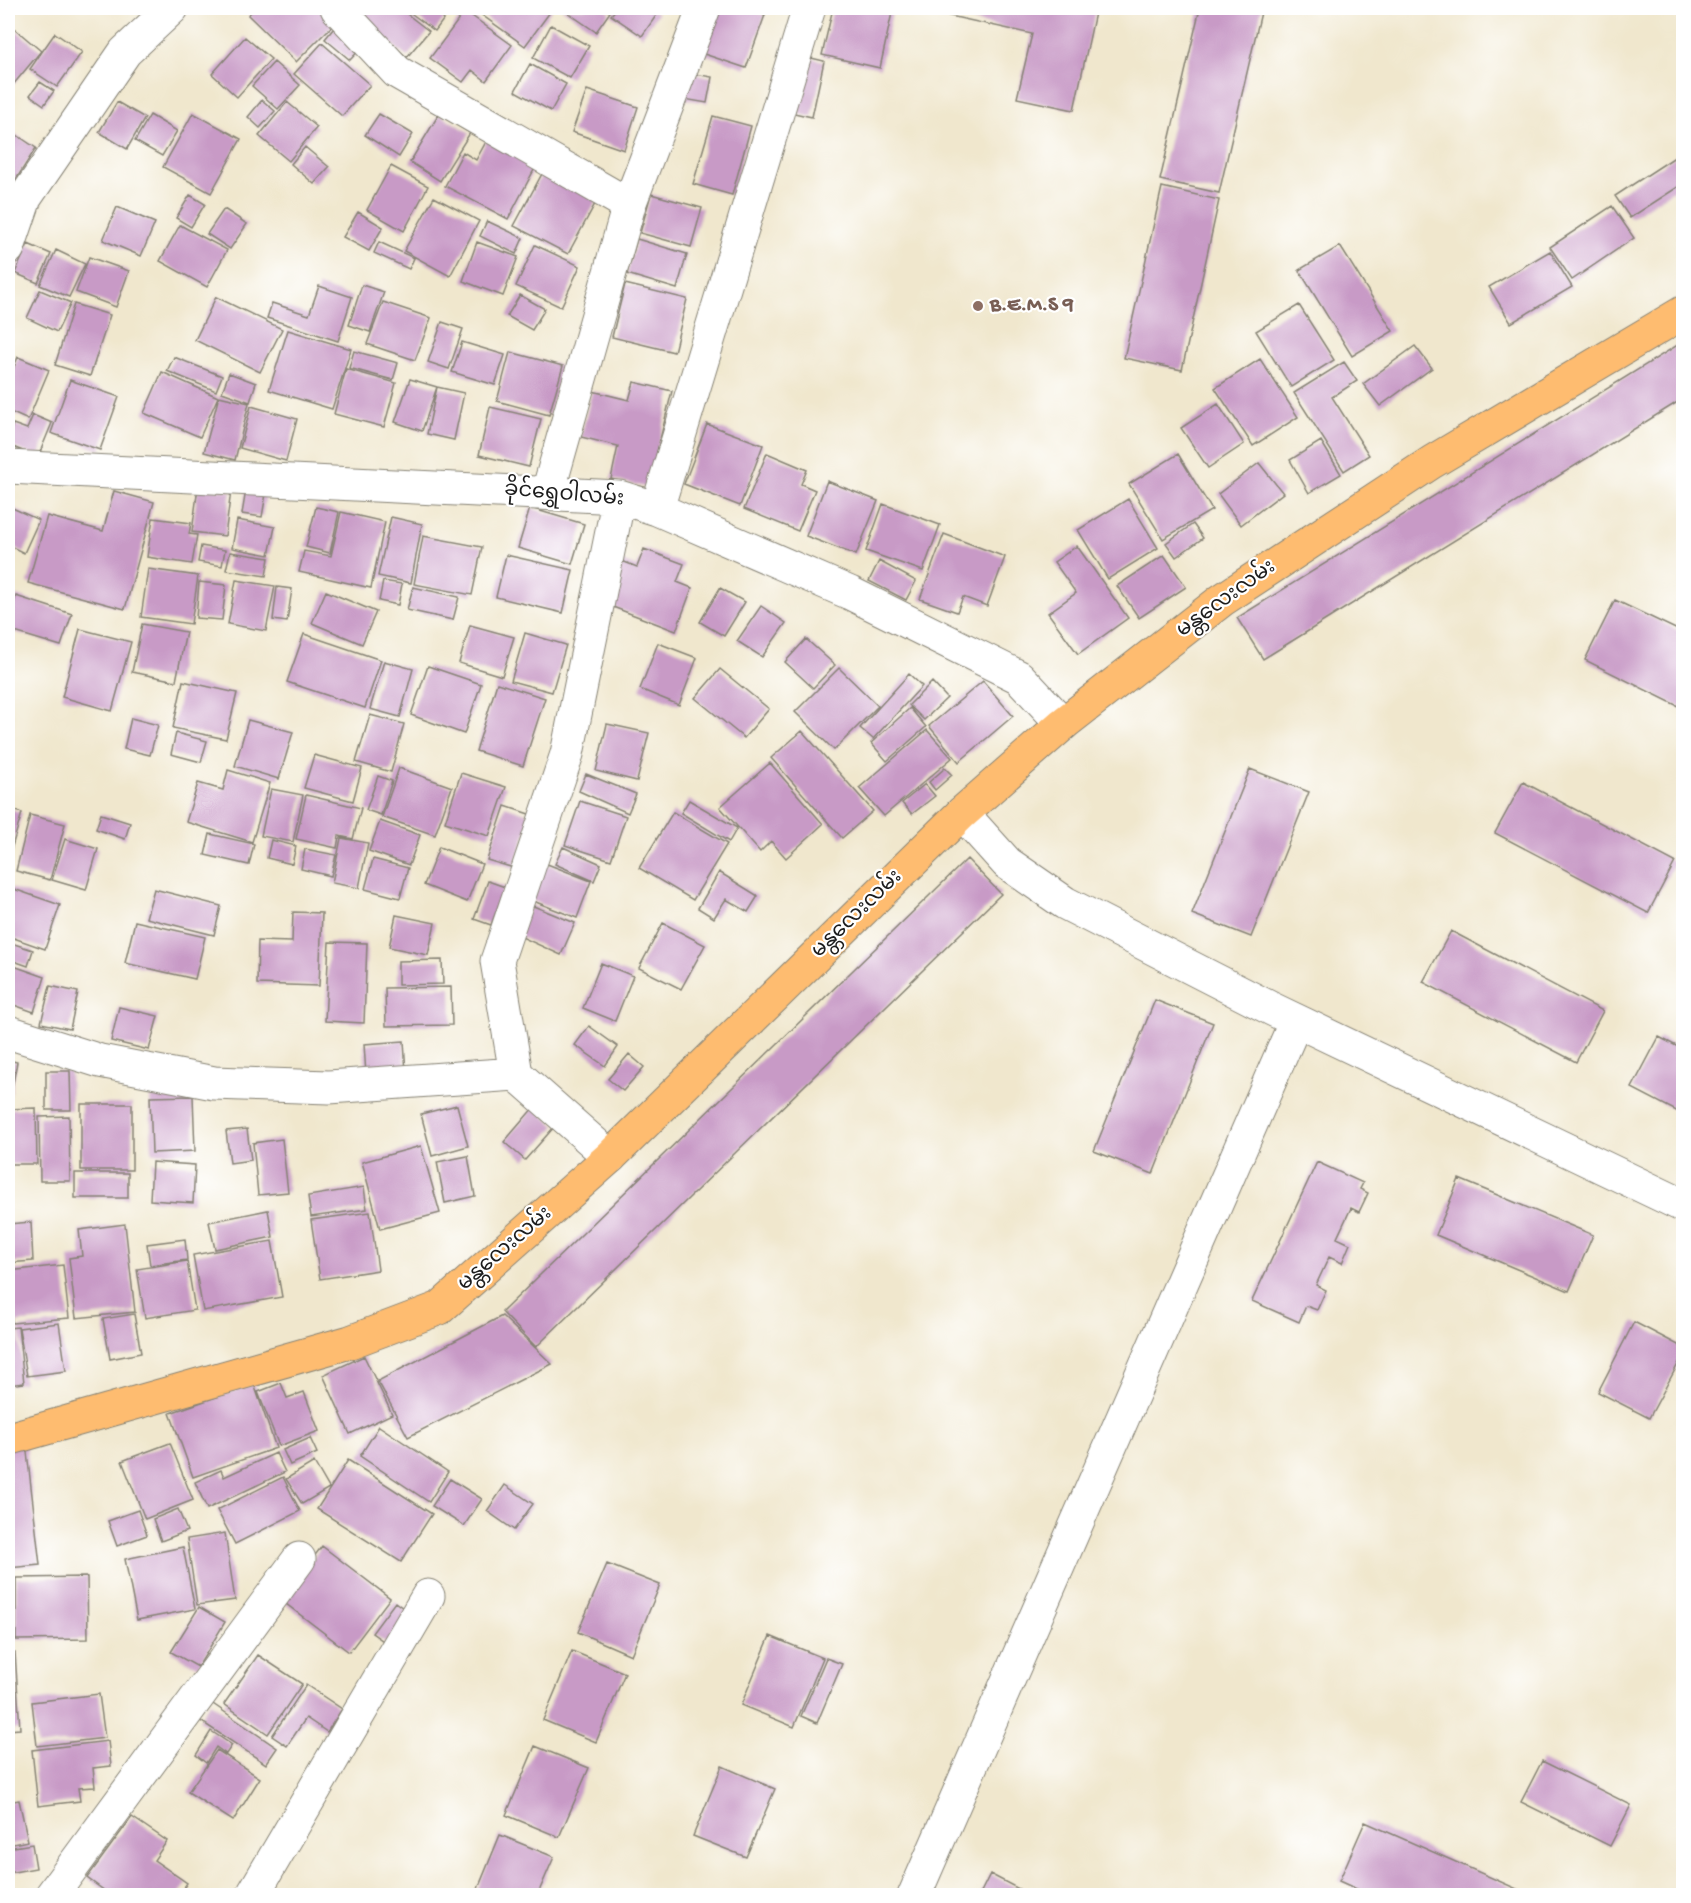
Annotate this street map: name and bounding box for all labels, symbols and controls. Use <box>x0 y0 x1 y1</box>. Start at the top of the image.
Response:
place label: B.E.M.S 9 <box>989 294 1074 319</box>
marker: B.E.M.S 9 <box>971 299 985 313</box>
street label: ခိုင်ရွှေဝါလမ်း <box>503 471 626 515</box>
street label: မန္တလေးလမ်း <box>1168 550 1282 645</box>
street label: မန္တလေးလမ်း <box>803 861 909 965</box>
street label: မန္တလေးလမ်း <box>449 1197 559 1298</box>

